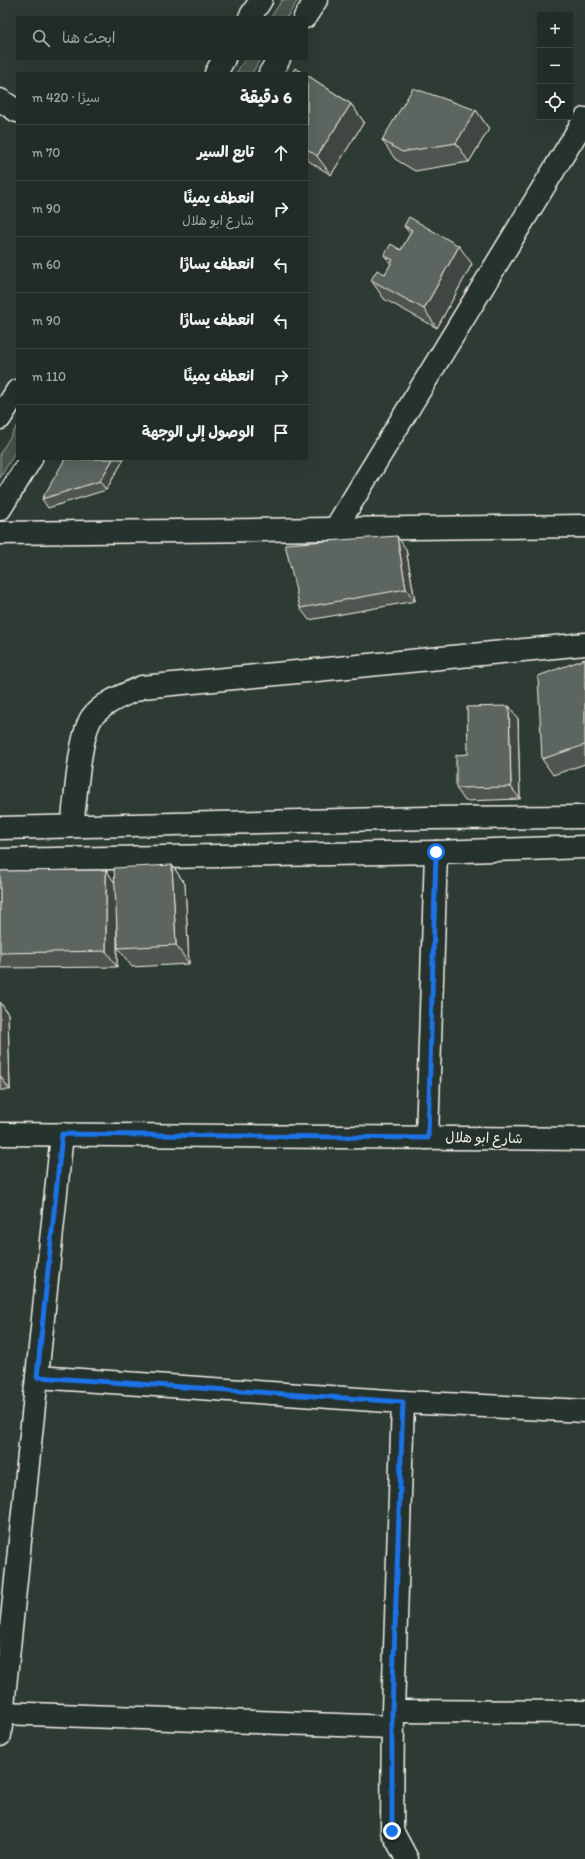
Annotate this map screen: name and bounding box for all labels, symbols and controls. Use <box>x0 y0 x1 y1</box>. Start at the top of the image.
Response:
map controls <box>537 12 573 120</box>
button: + <box>537 12 573 48</box>
search box <box>16 16 308 60</box>
icon: search <box>30 27 52 49</box>
text: ابحث هنا <box>62 29 116 47</box>
button: − <box>537 48 573 84</box>
button: locate <box>537 84 573 120</box>
text: 6 دقيقة <box>240 87 292 107</box>
text: سيرًا · 420 m <box>32 90 100 105</box>
icon: ahead <box>270 142 292 164</box>
text: تابع السير <box>197 143 254 161</box>
text: 70 m <box>32 145 60 160</box>
text: انعطف يمينًا <box>184 189 254 207</box>
icon: right <box>270 198 292 220</box>
text: 90 m <box>32 201 61 216</box>
text: شارع ابو هلال <box>182 213 254 228</box>
icon: left <box>270 254 292 276</box>
text: انعطف يسارًا <box>180 255 254 273</box>
text: 60 m <box>32 257 61 272</box>
icon: left <box>270 310 292 332</box>
text: انعطف يسارًا <box>180 311 254 329</box>
text: 90 m <box>32 313 61 328</box>
icon: right <box>270 366 292 388</box>
text: انعطف يمينًا <box>184 367 254 385</box>
text: 110 m <box>32 369 66 384</box>
icon: arrive <box>270 422 292 444</box>
text: الوصول إلى الوجهة <box>142 423 254 441</box>
route start <box>427 843 445 861</box>
street label: شارع ابو هلال <box>445 1129 523 1148</box>
route end <box>383 1822 401 1840</box>

